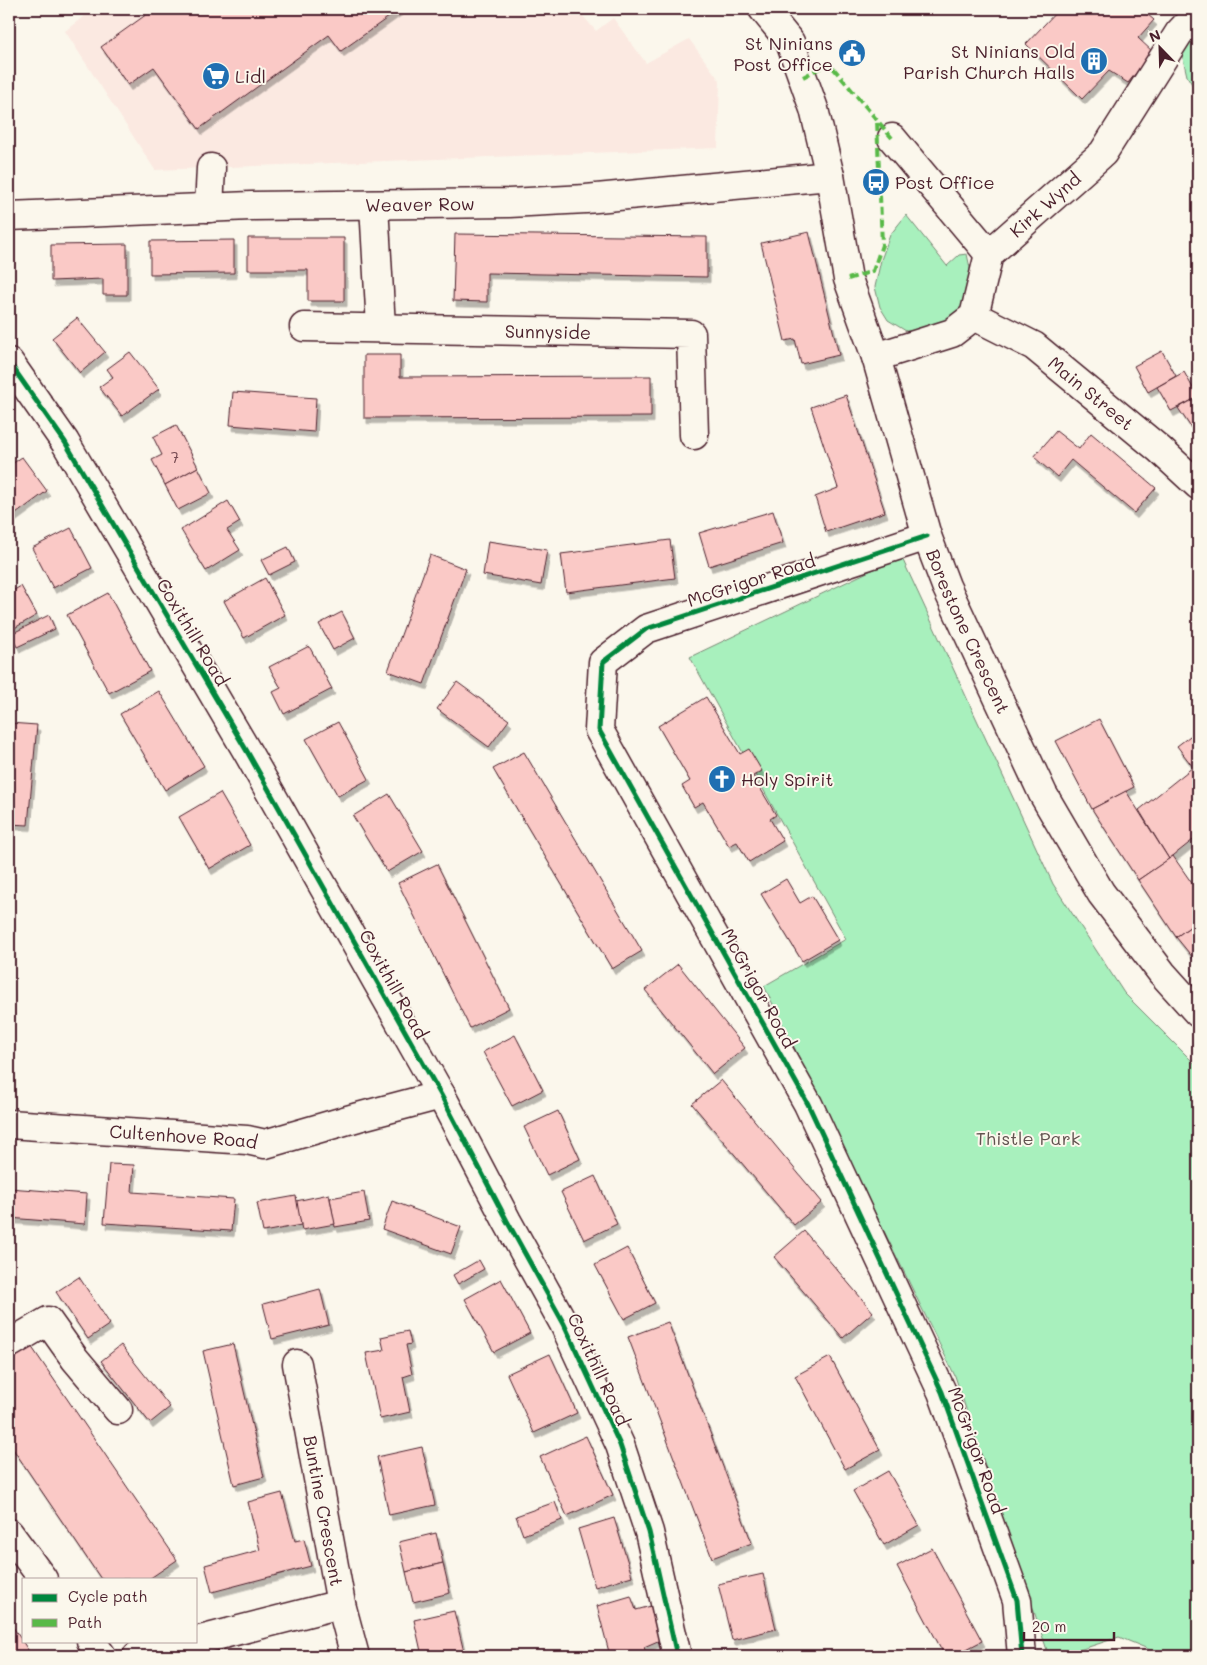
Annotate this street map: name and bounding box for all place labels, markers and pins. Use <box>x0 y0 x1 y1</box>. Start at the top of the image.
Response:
place label: St Ninians Post Office <box>733 31 833 76</box>
public building icon: St Ninians Post Office <box>837 38 867 68</box>
place label: St Ninians Old Parish Church Halls <box>903 39 1075 84</box>
building icon: St Ninians Old Parish Church Halls <box>1079 46 1109 76</box>
supermarket icon: Lidl <box>201 61 231 91</box>
place label: Lidl <box>235 64 266 88</box>
bus stop icon: Post Office <box>861 167 891 197</box>
place label: Post Office <box>895 170 995 194</box>
church icon: Holy Spirit <box>707 764 737 794</box>
place label: Holy Spirit <box>741 767 833 791</box>

